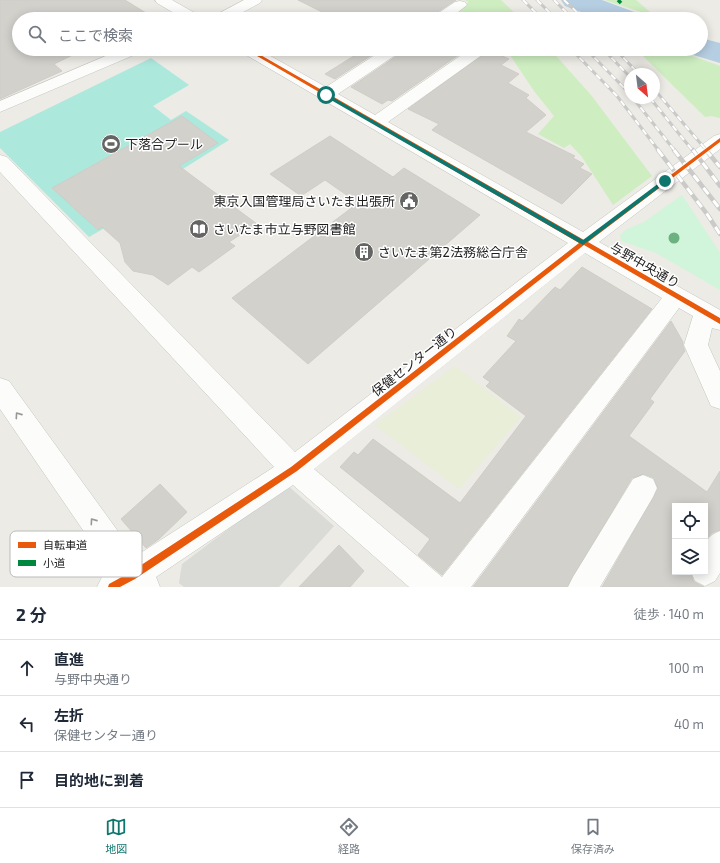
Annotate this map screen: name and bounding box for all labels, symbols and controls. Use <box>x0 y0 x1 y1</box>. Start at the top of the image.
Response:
search box <box>12 12 708 56</box>
icon: search <box>26 23 48 45</box>
text: ここで検索 <box>58 26 133 44</box>
north arrow <box>624 68 660 104</box>
route start <box>317 86 335 104</box>
sports icon: 下落合プール <box>100 133 122 155</box>
place label: 下落合プール <box>125 136 203 152</box>
route end <box>656 172 674 190</box>
public building icon: 東京入国管理局さいたま出張所 <box>398 190 420 212</box>
place label: 東京入国管理局さいたま出張所 <box>213 193 395 209</box>
library icon: さいたま市立与野図書館 <box>188 218 210 240</box>
place label: さいたま市立与野図書館 <box>213 221 356 237</box>
street label: 与野中央通り <box>607 239 683 291</box>
building icon: さいたま第2法務総合庁舎 <box>353 241 375 263</box>
place label: さいたま第2法務総合庁舎 <box>378 244 528 260</box>
street label: 保健センター通り <box>368 323 460 399</box>
one-way arrow <box>15 412 23 419</box>
map controls <box>672 503 708 575</box>
button: locate <box>672 503 708 539</box>
one-way arrow <box>90 518 98 525</box>
legend <box>10 531 142 577</box>
text: 自転車道 <box>43 538 87 551</box>
button: layers <box>672 539 708 575</box>
text: 小道 <box>43 556 65 569</box>
text: 2 分 <box>16 604 47 624</box>
text: 徒歩 · 140 m <box>634 606 704 622</box>
text: 直進 <box>54 650 84 668</box>
icon: ahead <box>16 657 38 679</box>
text: 100 m <box>669 660 704 676</box>
text: 与野中央通り <box>54 671 132 687</box>
text: 左折 <box>54 706 84 724</box>
icon: left <box>16 713 38 735</box>
text: 40 m <box>674 716 704 732</box>
text: 保健センター通り <box>54 727 158 743</box>
icon: arrive <box>16 769 38 791</box>
text: 目的地に到着 <box>54 771 144 789</box>
tab: 地図 <box>105 816 127 856</box>
tab: 経路 <box>338 816 360 856</box>
tab: 保存済み <box>571 816 615 856</box>

